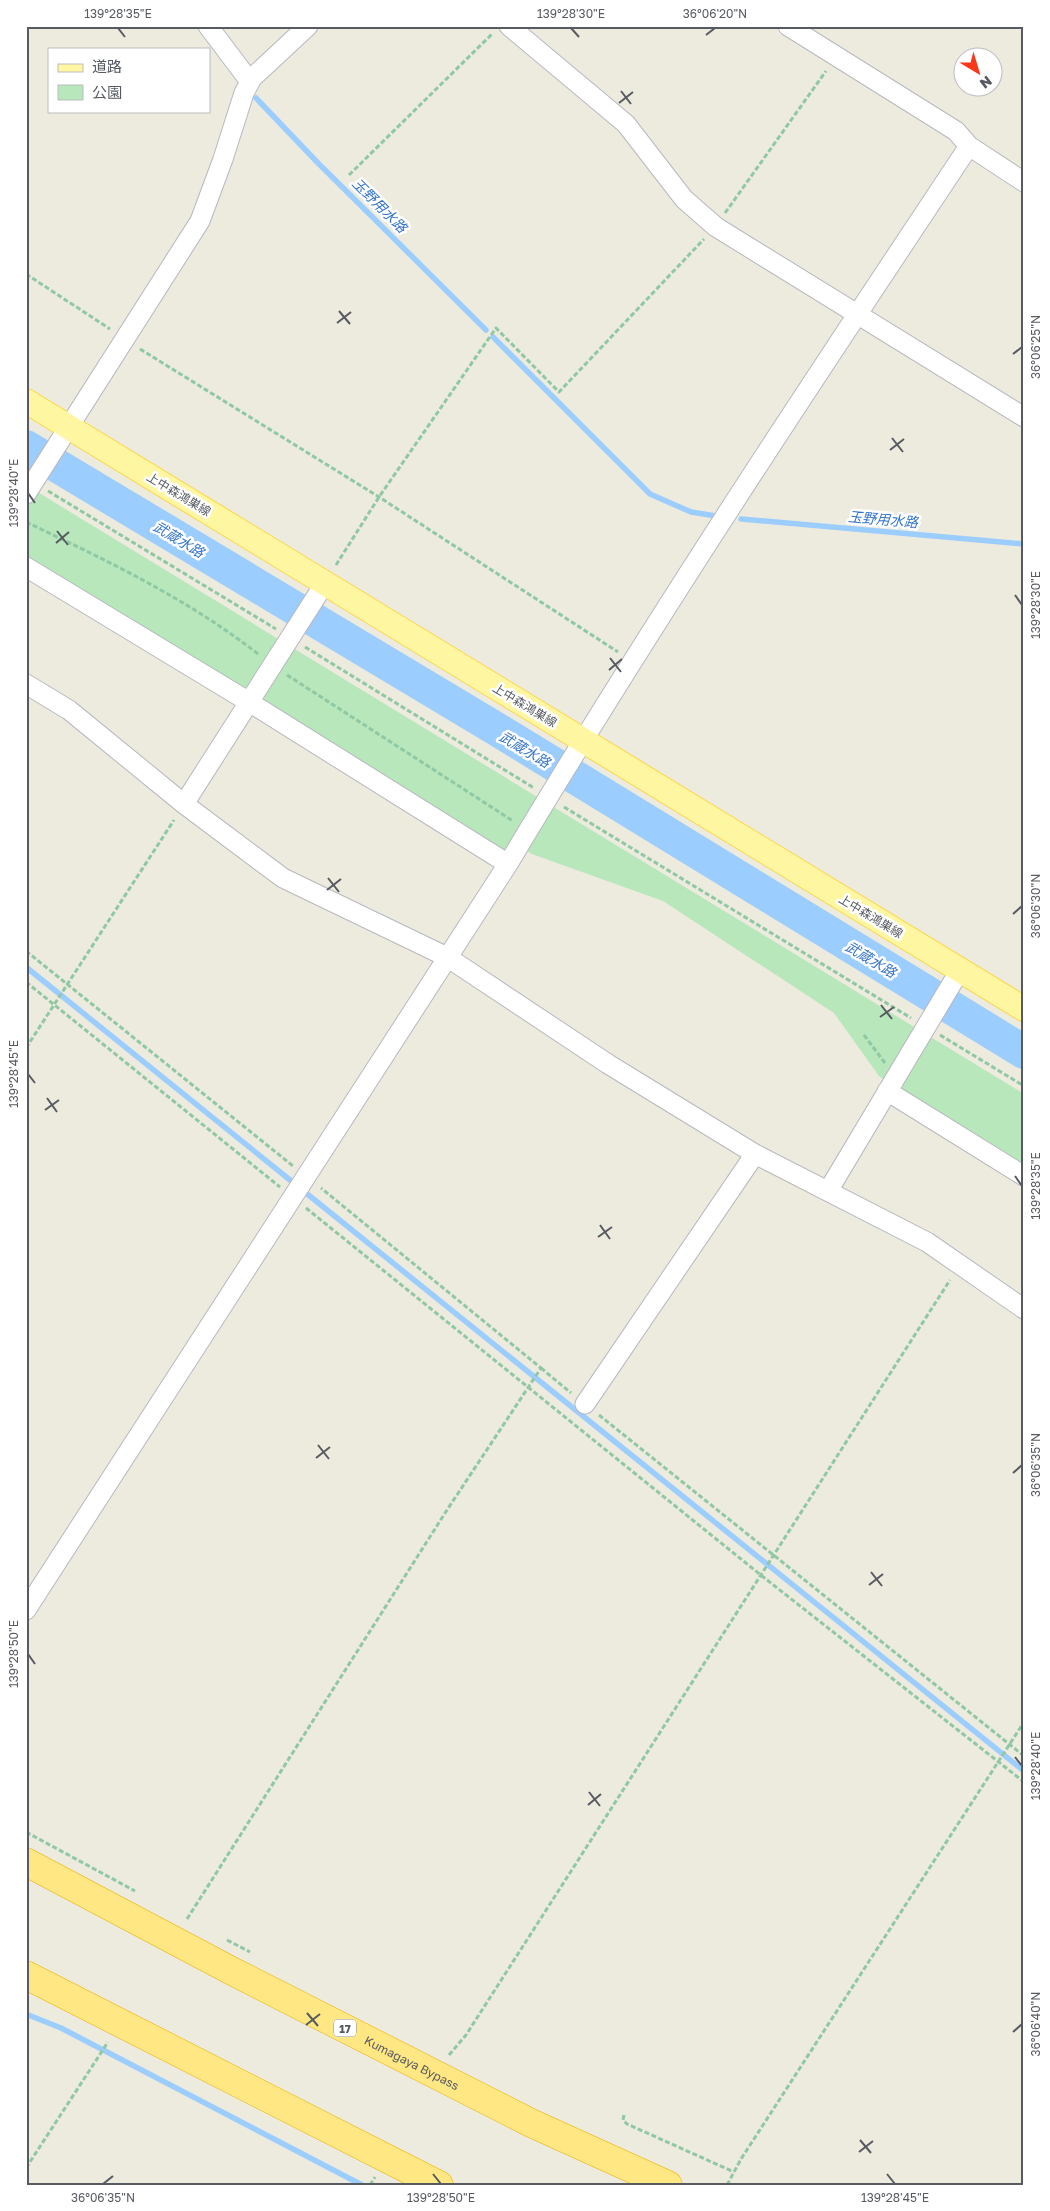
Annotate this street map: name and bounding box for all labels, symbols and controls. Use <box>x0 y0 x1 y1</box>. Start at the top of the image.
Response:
text: 139°28'35"E <box>84 6 152 21</box>
text: 139°28'30"E <box>537 6 605 21</box>
text: 36°06'20"N <box>683 6 747 21</box>
legend <box>48 48 210 112</box>
north arrow <box>952 48 1002 98</box>
text: 道路 <box>92 57 122 75</box>
text: N <box>977 73 996 93</box>
text: 公園 <box>92 83 122 101</box>
water label: 玉野用水路 <box>349 174 411 236</box>
text: 36°06'25"N <box>1028 315 1043 379</box>
text: 139°28'40"E <box>6 459 21 527</box>
street label: 上中森鴻巣線 <box>144 469 214 519</box>
water label: 玉野用水路 <box>847 507 920 531</box>
water label: 武蔵水路 <box>151 517 208 561</box>
text: 139°28'30"E <box>1028 571 1043 639</box>
street label: 上中森鴻巣線 <box>490 680 560 730</box>
water label: 武蔵水路 <box>497 727 554 771</box>
text: 36°06'30"N <box>1028 874 1043 938</box>
street label: 上中森鴻巣線 <box>836 891 906 941</box>
water label: 武蔵水路 <box>843 937 900 981</box>
text: 139°28'45"E <box>6 1040 21 1108</box>
text: 139°28'35"E <box>1028 1152 1043 1220</box>
text: 36°06'35"N <box>1028 1433 1043 1497</box>
text: 139°28'50"E <box>6 1620 21 1688</box>
text: 139°28'40"E <box>1028 1732 1043 1800</box>
text: 36°06'40"N <box>1028 1992 1043 2056</box>
road number: 17 <box>334 2020 356 2036</box>
street label: Kumagaya Bypass <box>362 2032 462 2093</box>
text: 36°06'35"N <box>71 2190 135 2205</box>
text: 139°28'50"E <box>407 2190 475 2205</box>
text: 139°28'45"E <box>861 2190 929 2205</box>

